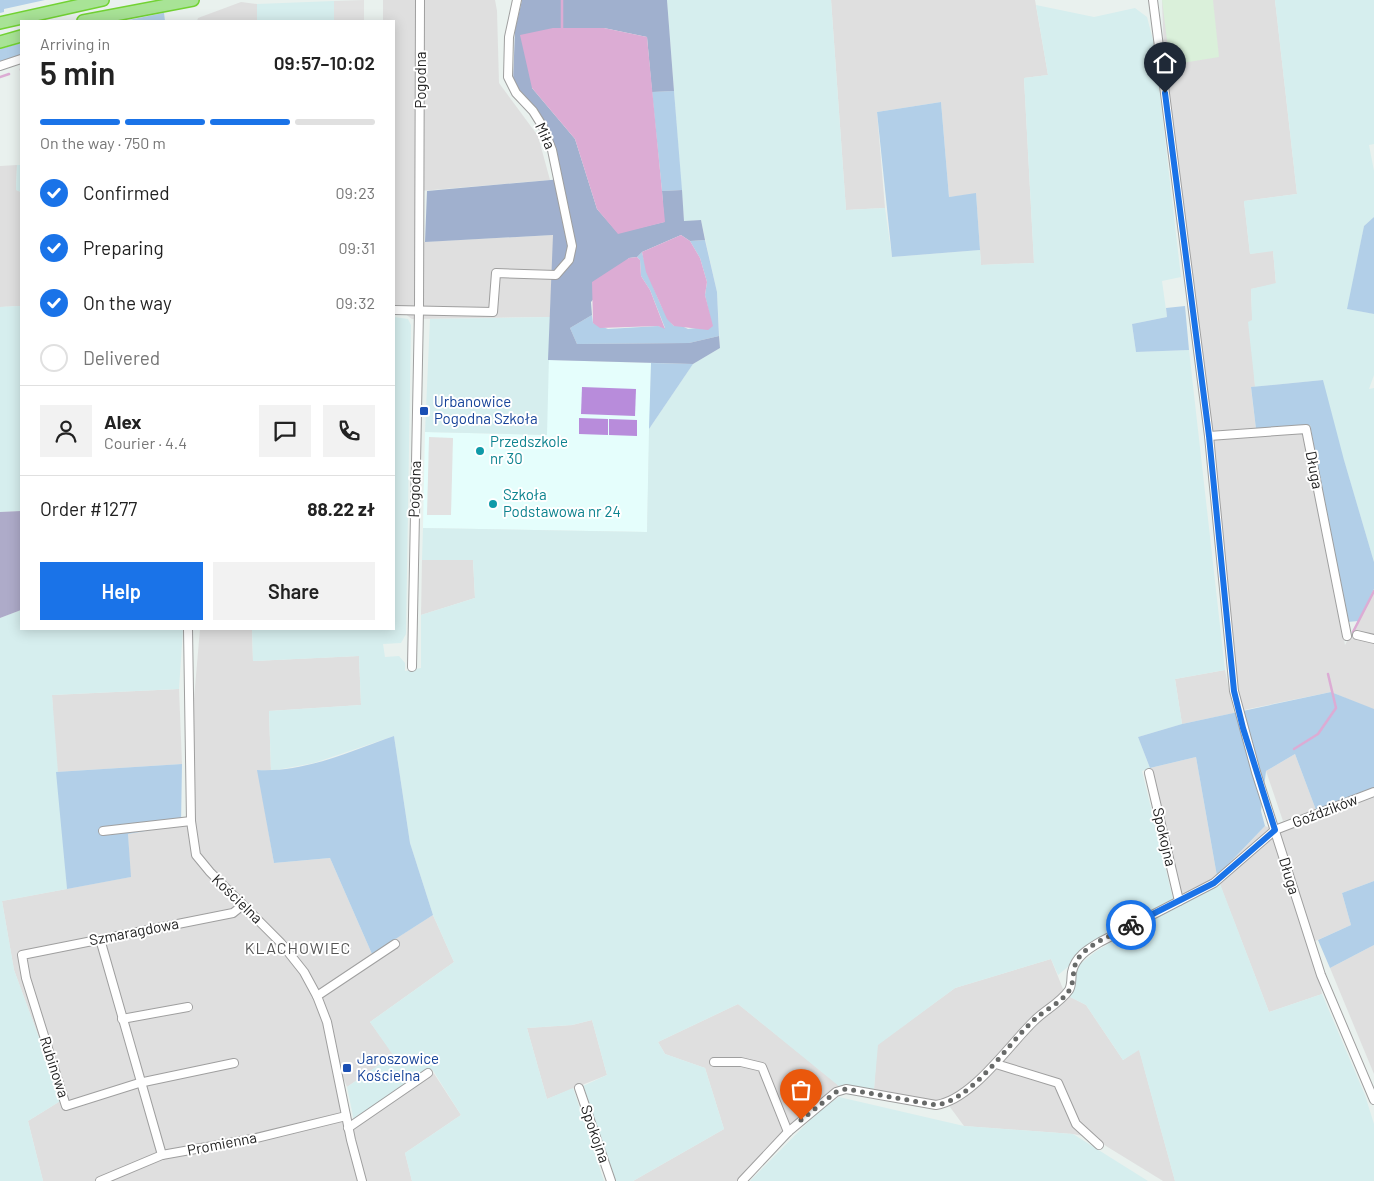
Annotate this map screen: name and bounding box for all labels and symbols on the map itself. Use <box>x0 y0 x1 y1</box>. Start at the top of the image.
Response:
pin <box>1144 42 1186 93</box>
street label: Pogodna <box>411 52 429 108</box>
street label: Miła <box>532 119 560 152</box>
place label: Urbanowice Pogodna Szkoła <box>434 392 538 427</box>
marker: Urbanowice Pogodna Szkoła <box>418 405 430 417</box>
place label: Przedszkole nr 30 <box>490 432 568 467</box>
marker: Przedszkole nr 30 <box>474 445 486 457</box>
street label: Długa <box>1303 449 1327 490</box>
street label: Pogodna <box>404 460 424 518</box>
place label: Szkoła Podstawowa nr 24 <box>503 485 621 520</box>
marker: Szkoła Podstawowa nr 24 <box>487 498 499 510</box>
street label: Goździków <box>1289 789 1360 831</box>
street label: Spokojna <box>1149 806 1180 868</box>
street label: Długa <box>1276 855 1304 897</box>
street label: Kościelna <box>209 870 267 927</box>
courier <box>1106 900 1156 950</box>
street label: Szmaragdowa <box>87 914 180 949</box>
district label: KLACHOWIEC <box>245 938 351 957</box>
street label: Rubinowa <box>37 1034 73 1100</box>
place label: Jaroszowice Kościelna <box>357 1049 439 1084</box>
marker: Jaroszowice Kościelna <box>341 1062 353 1074</box>
pin <box>780 1069 822 1120</box>
street label: Spokojna <box>578 1102 614 1165</box>
street label: Promienna <box>185 1127 258 1159</box>

